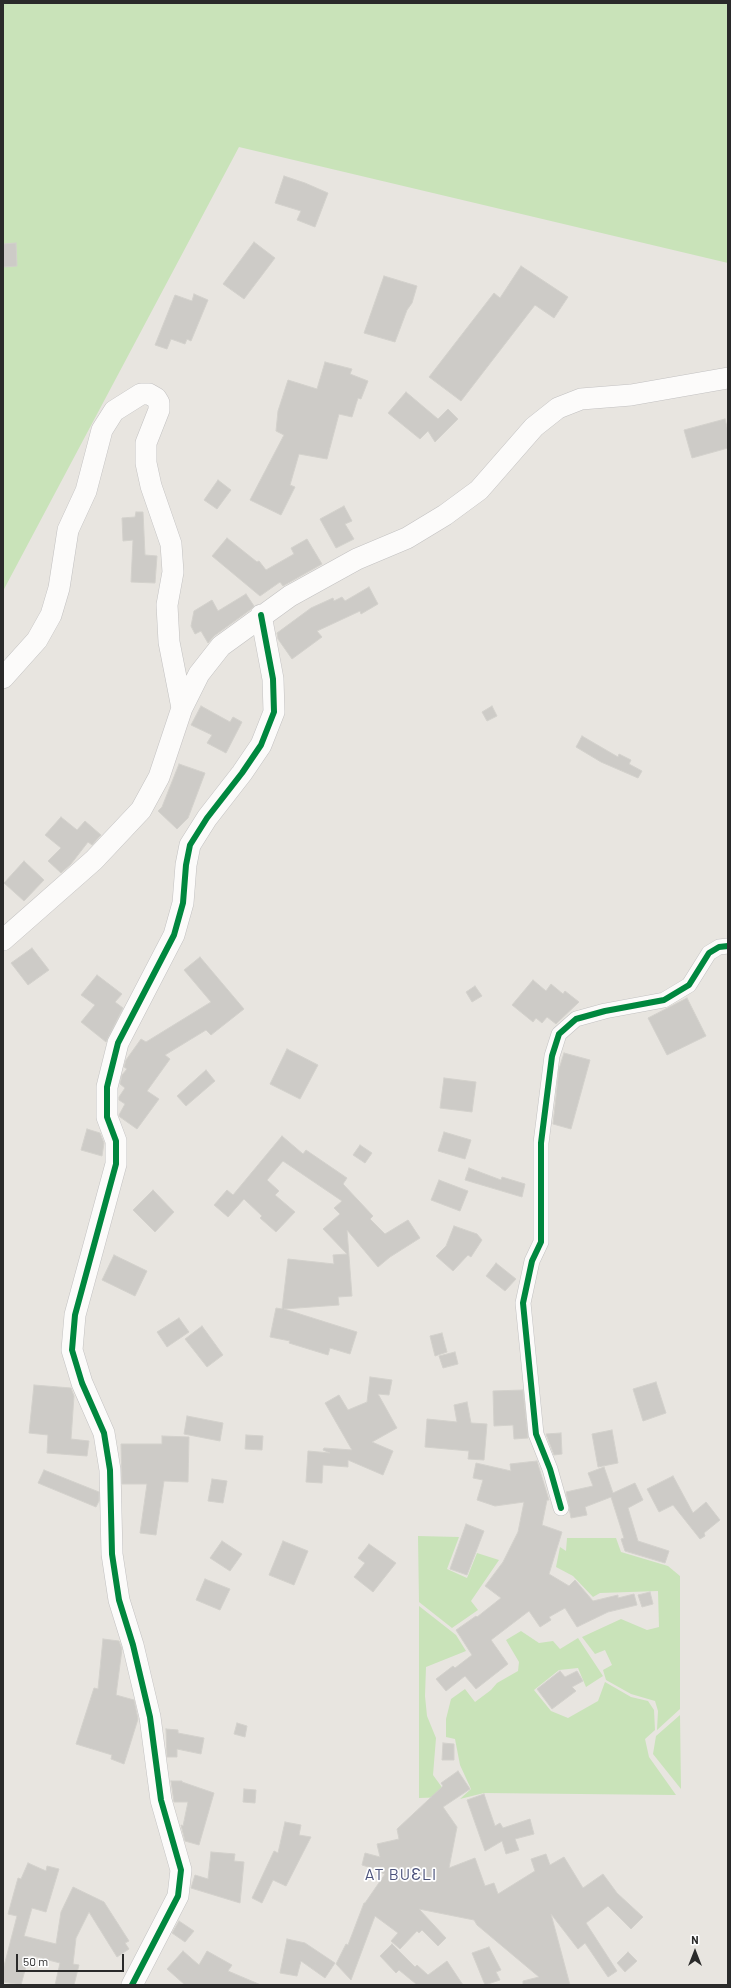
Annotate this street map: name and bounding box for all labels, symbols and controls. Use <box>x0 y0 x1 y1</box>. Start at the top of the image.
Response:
district label: AT BUƐLI <box>365 1865 437 1885</box>
north arrow <box>675 1932 715 1972</box>
text: N <box>691 1933 699 1946</box>
scale bar <box>18 1946 126 1972</box>
text: 50 m <box>23 1954 48 1968</box>

